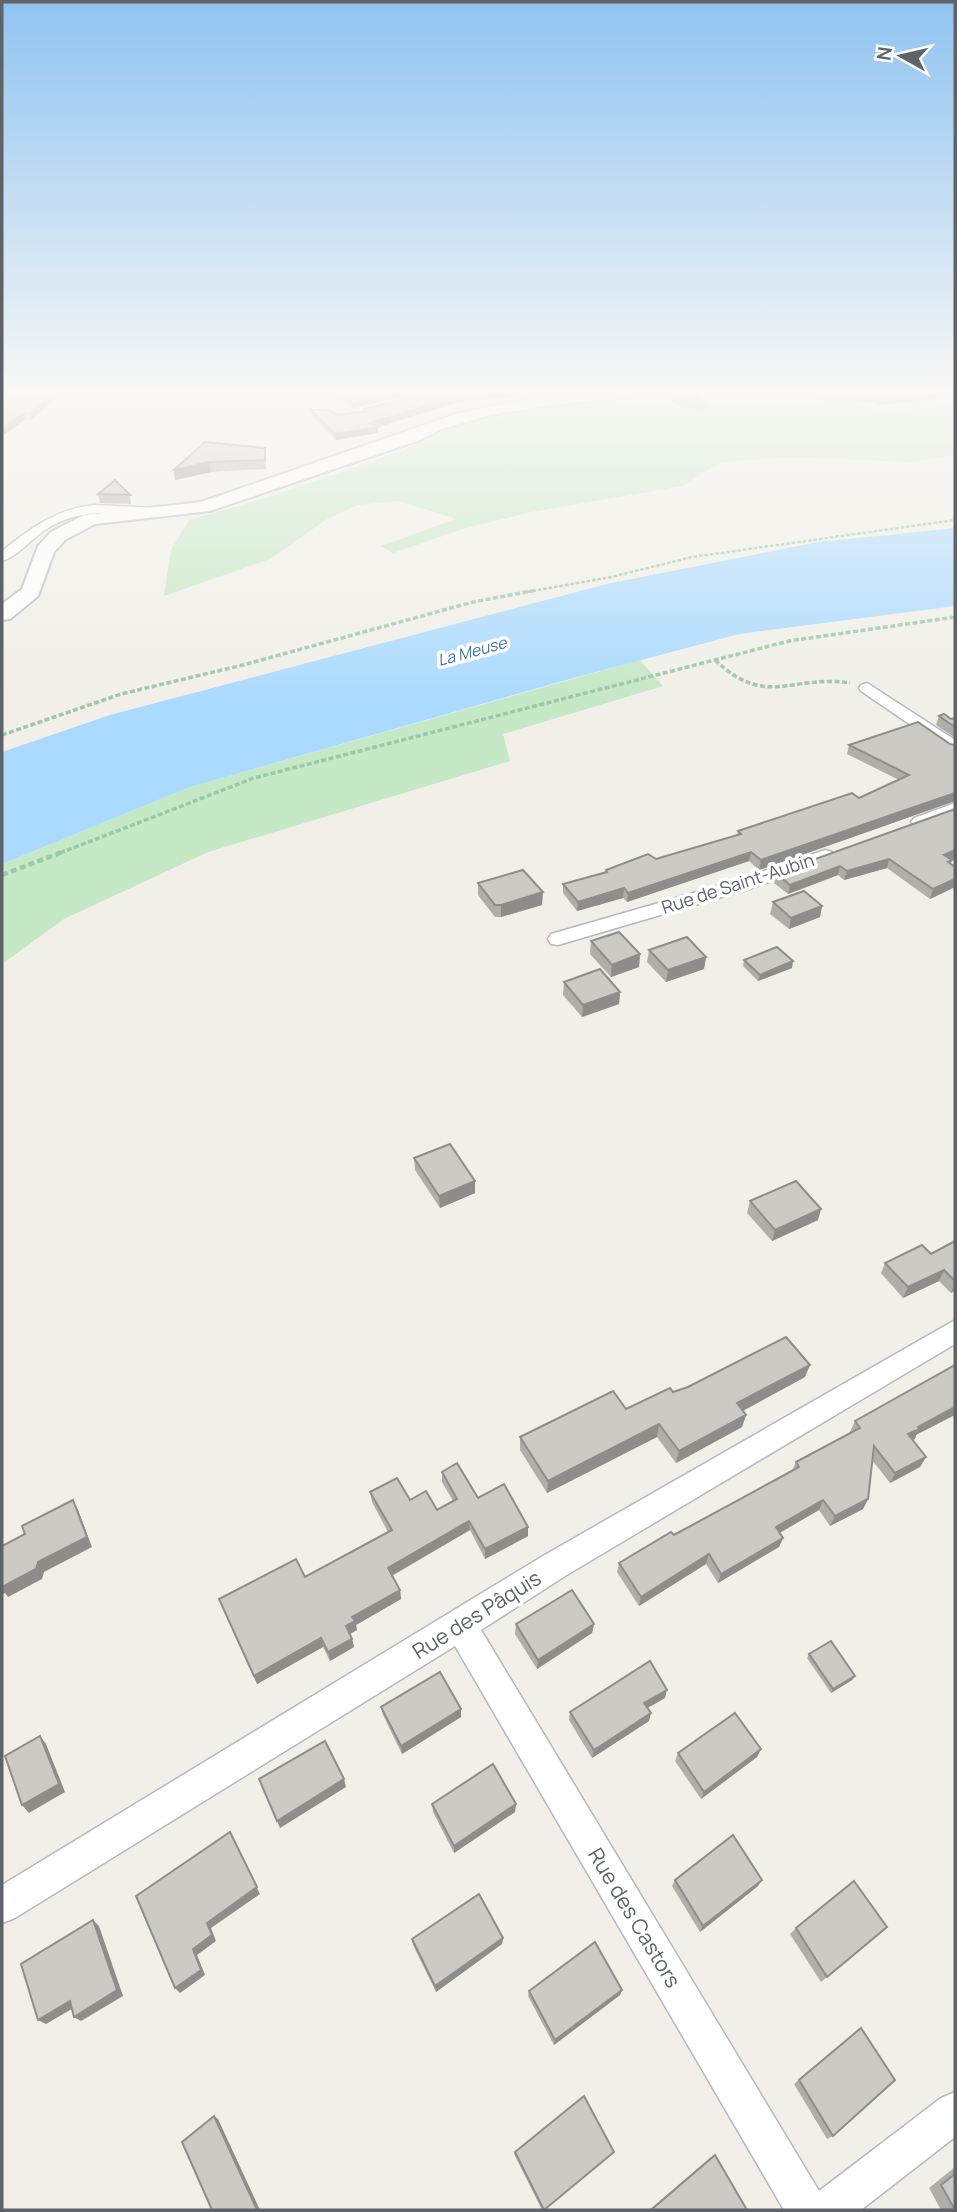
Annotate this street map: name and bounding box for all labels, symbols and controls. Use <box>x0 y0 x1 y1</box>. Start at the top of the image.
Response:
north arrow <box>866 21 936 91</box>
text: N <box>870 45 898 62</box>
water label: La Meuse <box>435 631 510 671</box>
street label: Rue de Saint-Aubin <box>658 847 817 919</box>
street label: Rue des Pâquis <box>407 1563 546 1665</box>
street label: Rue des Castors <box>582 1842 688 1993</box>

